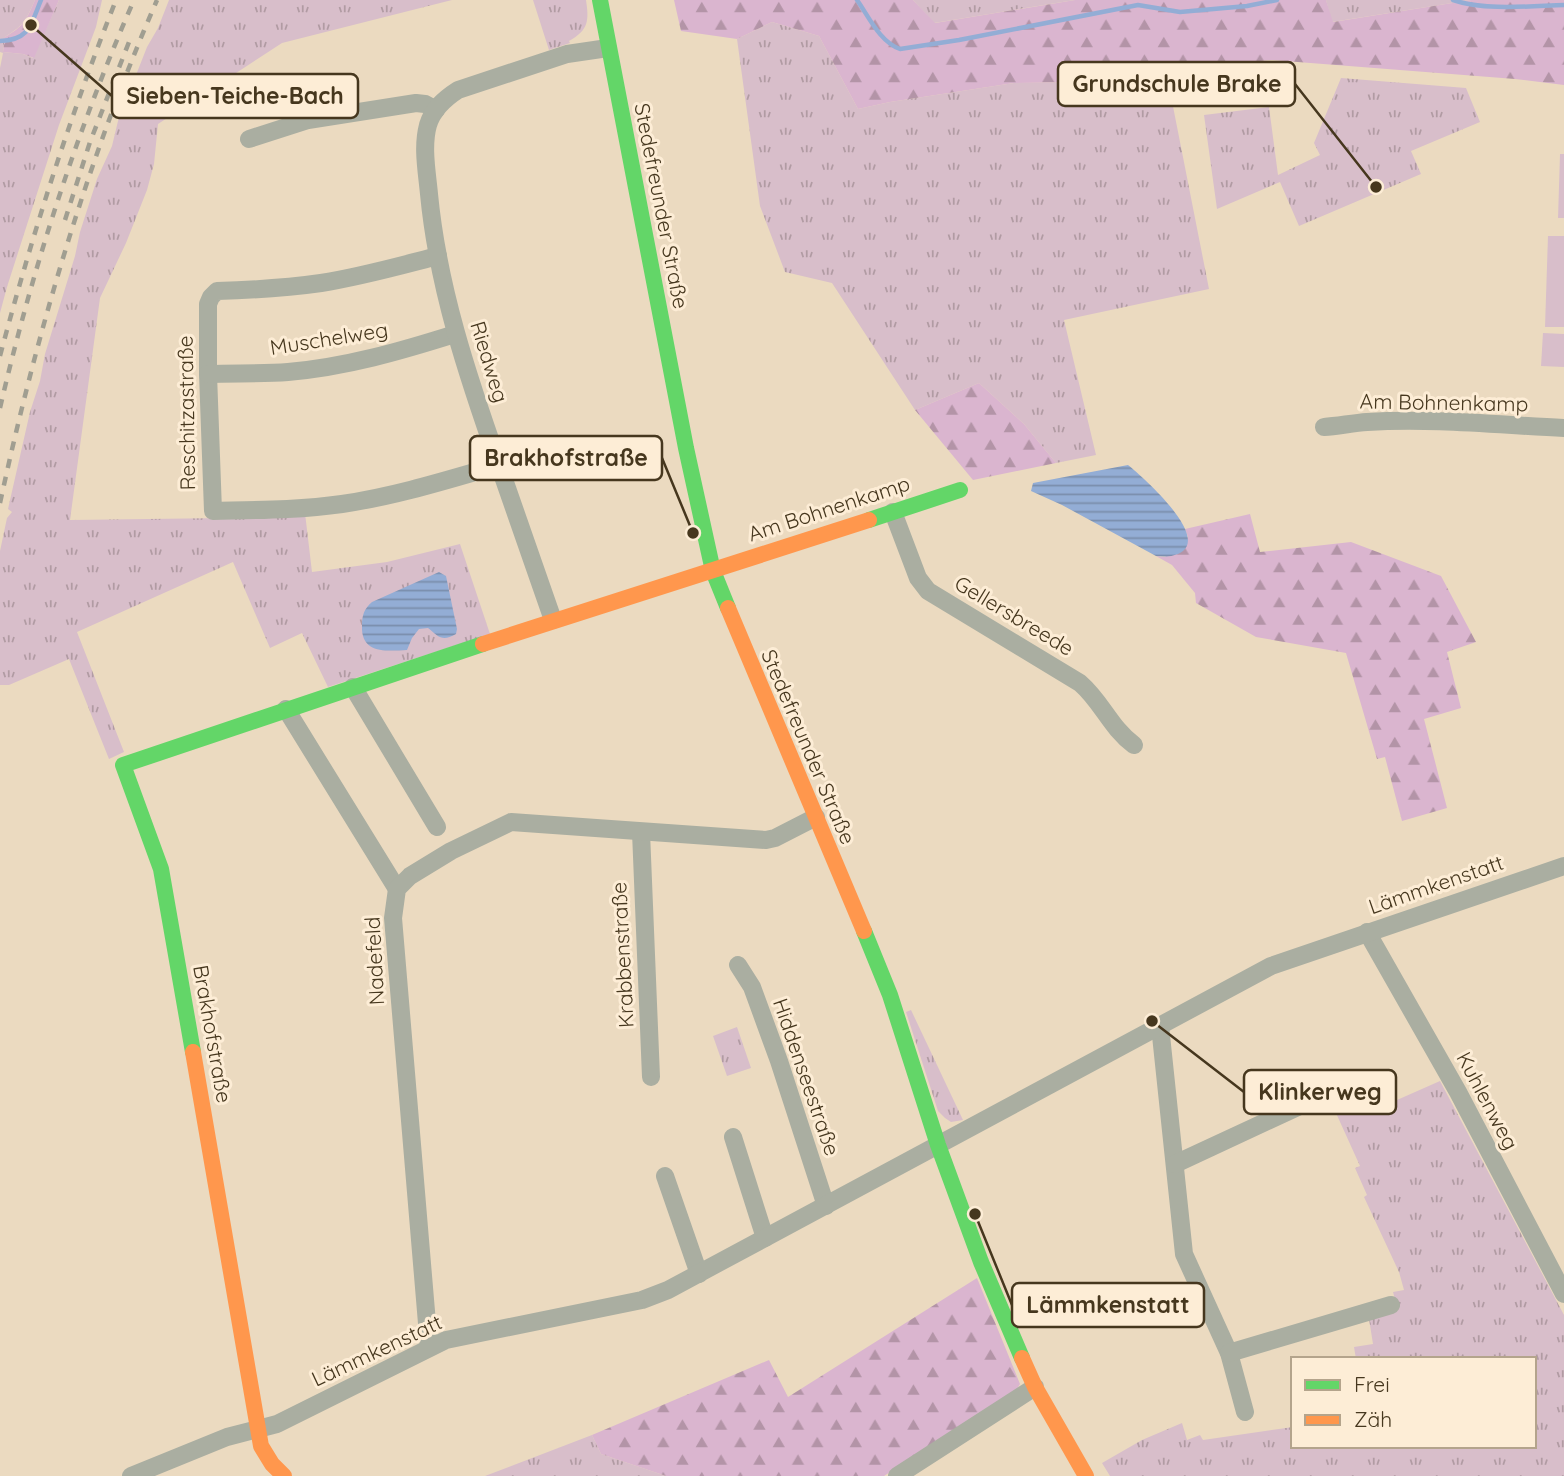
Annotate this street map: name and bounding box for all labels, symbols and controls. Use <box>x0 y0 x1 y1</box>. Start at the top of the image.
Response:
callout: Grundschule Brake <box>1058 62 1295 106</box>
text: Grundschule Brake <box>1072 69 1282 98</box>
callout: Sieben-Teiche-Bach <box>112 74 358 118</box>
text: Sieben-Teiche-Bach <box>126 81 344 110</box>
street label: Stedefreunder Straße <box>629 101 695 311</box>
street label: Muschelweg <box>268 316 390 360</box>
street label: Riedweg <box>465 318 515 406</box>
street label: Reschitzastraße <box>172 335 200 491</box>
street label: Am Bohnenkamp <box>1359 388 1529 416</box>
callout: Brakhofstraße <box>470 436 662 480</box>
text: Brakhofstraße <box>484 443 648 472</box>
street label: Am Bohnenkamp <box>744 470 913 546</box>
street label: Gellersbreede <box>950 569 1079 661</box>
street label: Stedefreunder Straße <box>756 645 862 848</box>
street label: Lämmkenstatt <box>1365 849 1507 919</box>
street label: Krabbenstraße <box>605 881 639 1029</box>
street label: Nadefeld <box>359 916 389 1006</box>
street label: Brakhofstraße <box>188 963 238 1105</box>
street label: Hiddenseestraße <box>768 995 846 1159</box>
street label: Kuhlenweg <box>1451 1047 1525 1154</box>
callout: Klinkerweg <box>1244 1070 1396 1114</box>
text: Klinkerweg <box>1258 1077 1382 1106</box>
callout: Lämmkenstatt <box>1012 1283 1204 1327</box>
text: Lämmkenstatt <box>1026 1290 1190 1319</box>
street label: Lämmkenstatt <box>307 1309 446 1392</box>
legend <box>1291 1357 1536 1448</box>
text: Frei <box>1354 1371 1390 1397</box>
text: Zäh <box>1354 1406 1392 1432</box>

